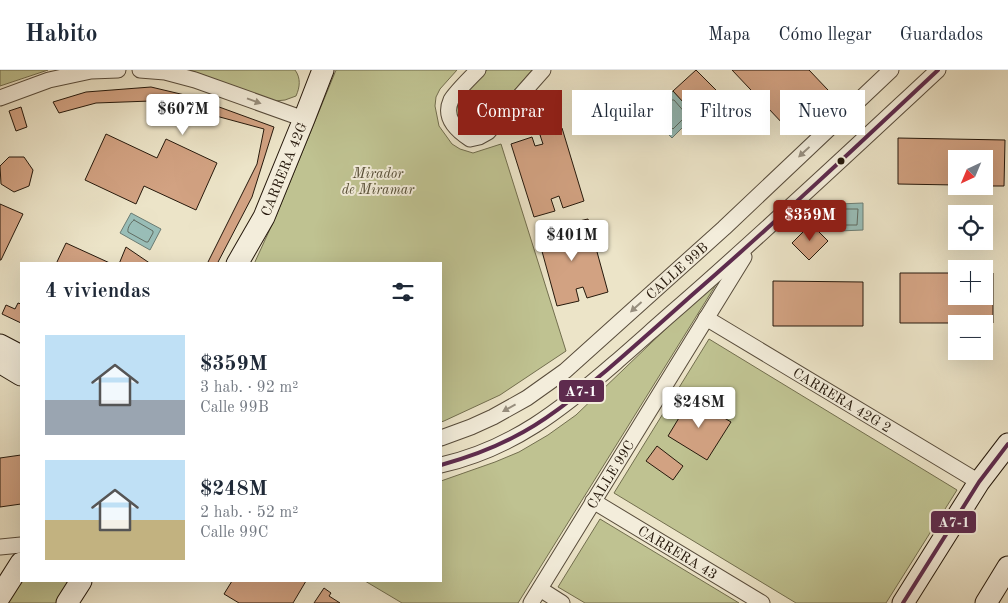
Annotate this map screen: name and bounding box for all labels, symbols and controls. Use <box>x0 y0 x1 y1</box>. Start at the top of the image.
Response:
text: Habito <box>25 23 98 47</box>
text: Mapa <box>708 26 750 44</box>
text: Cómo llegar <box>778 26 872 44</box>
text: Guardados <box>900 26 983 44</box>
chip: Comprar <box>458 90 562 135</box>
chip: Alquilar <box>572 90 672 135</box>
chip: Filtros <box>682 90 770 135</box>
chip: Nuevo <box>780 90 865 135</box>
pin: $607M <box>148 93 218 136</box>
one-way arrow <box>247 97 262 105</box>
text: $607M <box>157 102 209 118</box>
street label: CARRERA 42G <box>259 120 310 218</box>
one-way arrow <box>799 146 811 158</box>
north arrow <box>948 150 992 195</box>
map controls <box>948 150 993 360</box>
unlabelled marker <box>836 156 846 166</box>
park label: Mirador de Miramar <box>342 167 415 197</box>
pin: $359M <box>775 200 845 242</box>
button: locate <box>948 205 993 250</box>
text: $359M <box>784 208 836 224</box>
pin: $401M <box>537 220 607 262</box>
text: $401M <box>546 228 598 244</box>
street label: CALLE 99B <box>644 240 711 302</box>
button: + <box>948 260 993 305</box>
icon: filters <box>389 278 417 306</box>
text: 4 viviendas <box>45 281 150 302</box>
one-way arrow <box>630 301 642 313</box>
button: − <box>948 315 993 360</box>
text: $359M <box>200 354 267 375</box>
icon: home <box>85 355 145 415</box>
street label: CARRERA 42G 2 <box>790 366 893 436</box>
line badge: A7-1 <box>558 379 605 403</box>
text: 3 hab. · 92 m² <box>200 380 298 396</box>
text: A7-1 <box>565 385 597 399</box>
pin: $248M <box>664 386 734 429</box>
text: $248M <box>673 395 725 411</box>
text: Calle 99B <box>200 400 269 416</box>
one-way arrow <box>502 404 517 412</box>
street label: CALLE 99C <box>585 438 637 512</box>
text: $248M <box>200 479 267 500</box>
icon: home <box>85 480 145 540</box>
text: 2 hab. · 52 m² <box>200 505 298 521</box>
line badge: A7-1 <box>930 510 977 534</box>
text: A7-1 <box>938 516 970 530</box>
street label: CARRERA 43 <box>635 524 719 582</box>
text: Calle 99C <box>200 525 268 541</box>

